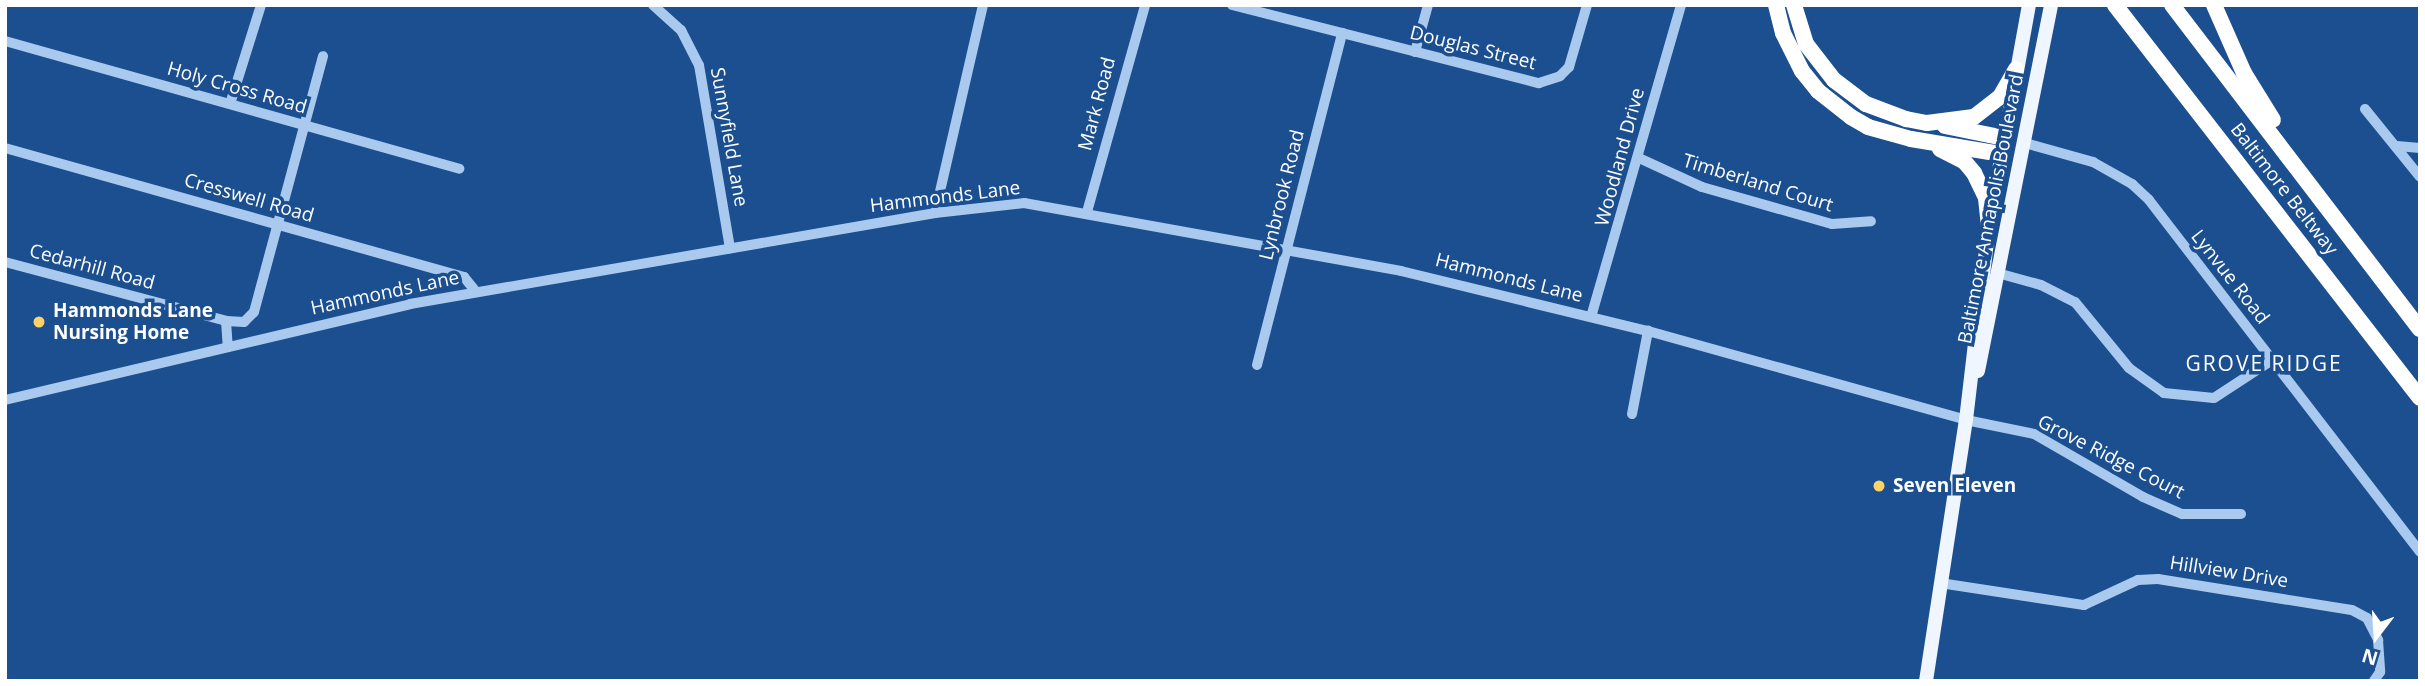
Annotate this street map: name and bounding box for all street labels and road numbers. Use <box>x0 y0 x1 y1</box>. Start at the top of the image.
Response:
street label: Douglas Street <box>1407 21 1539 75</box>
street label: Mark Road <box>1074 55 1120 153</box>
street label: Holy Cross Road <box>165 57 309 119</box>
street label: Sunnyfield Lane <box>706 66 752 208</box>
street label: Baltimore Annapolis Boulevard <box>1954 72 2028 346</box>
street label: Woodland Drive <box>1591 85 1649 229</box>
street label: Baltimore Beltway <box>2225 119 2343 259</box>
street label: Lynbrook Road <box>1255 127 1309 263</box>
street label: Timberland Court <box>1680 149 1836 217</box>
street label: Cresswell Road <box>182 169 316 227</box>
street label: Hammonds Lane <box>869 176 1021 218</box>
street label: Lynvue Road <box>2186 225 2274 329</box>
street label: Cedarhill Road <box>27 239 157 295</box>
street label: Hammonds Lane <box>1433 249 1585 307</box>
street label: Hammonds Lane <box>309 266 461 320</box>
street label: Grove Ridge Court <box>2034 410 2188 504</box>
street label: Hillview Drive <box>2168 551 2290 593</box>

